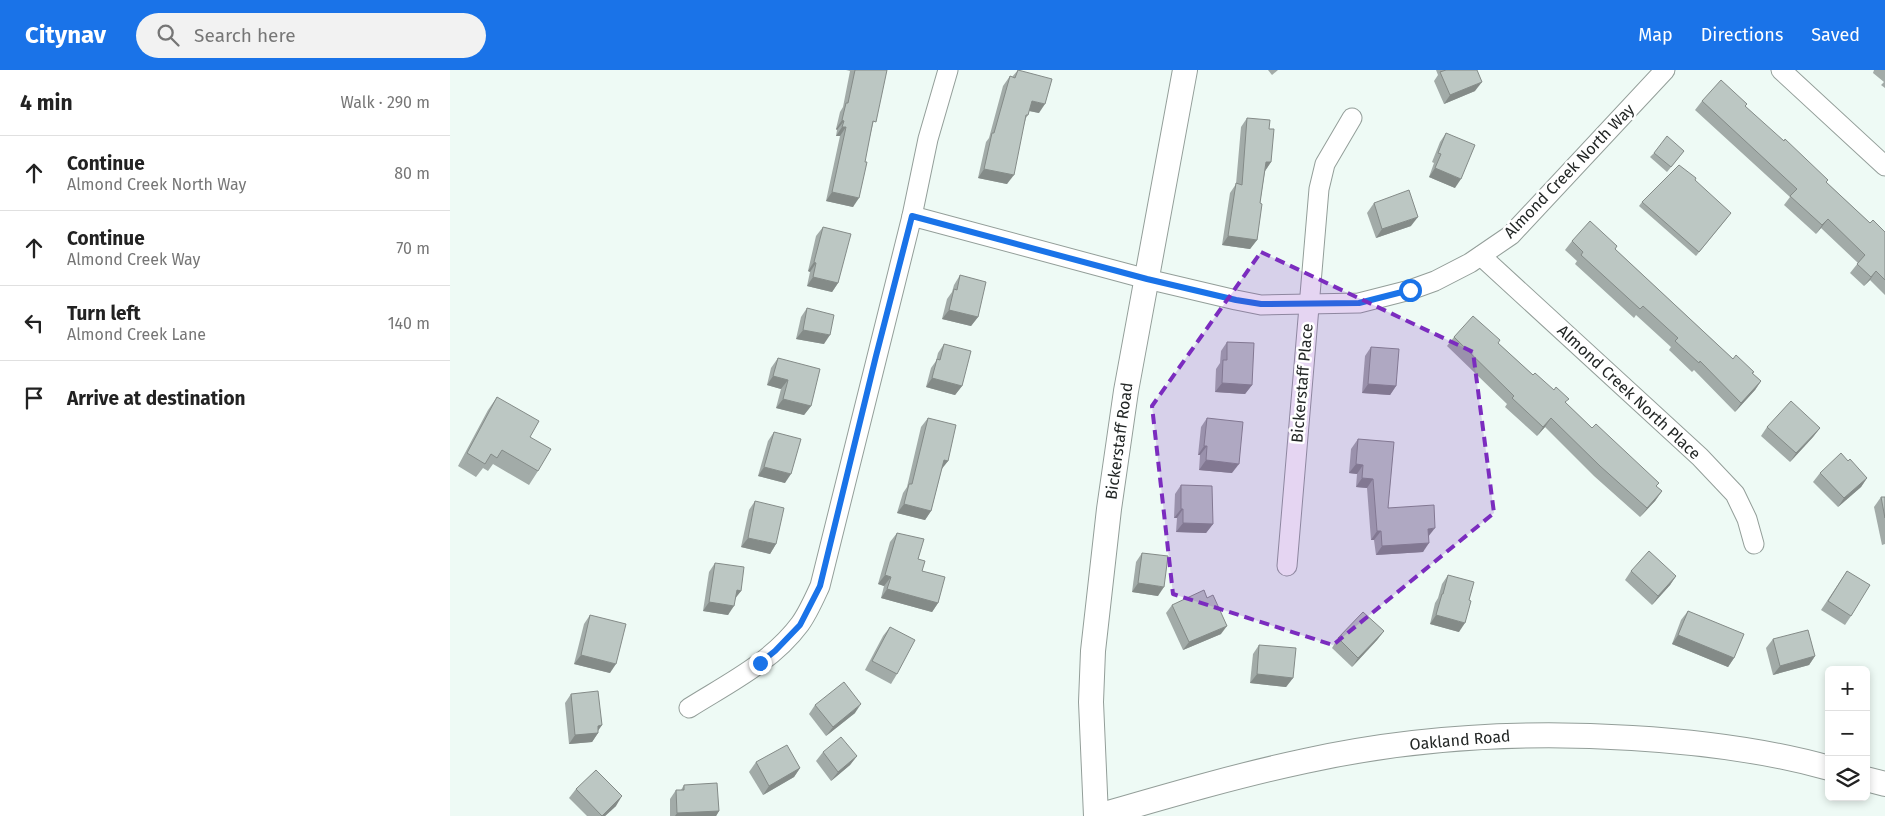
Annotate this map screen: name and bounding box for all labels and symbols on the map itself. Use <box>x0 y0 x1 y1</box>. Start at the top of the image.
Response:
street label: Almond Creek North Way <box>1500 100 1638 242</box>
route start <box>1399 279 1422 302</box>
street label: Almond Creek North Place <box>1554 321 1704 463</box>
street label: Bickerstaff Place <box>1287 322 1317 444</box>
street label: Bickerstaff Road <box>1101 381 1137 501</box>
route end <box>749 652 772 675</box>
street label: Oakland Road <box>1409 726 1511 754</box>

